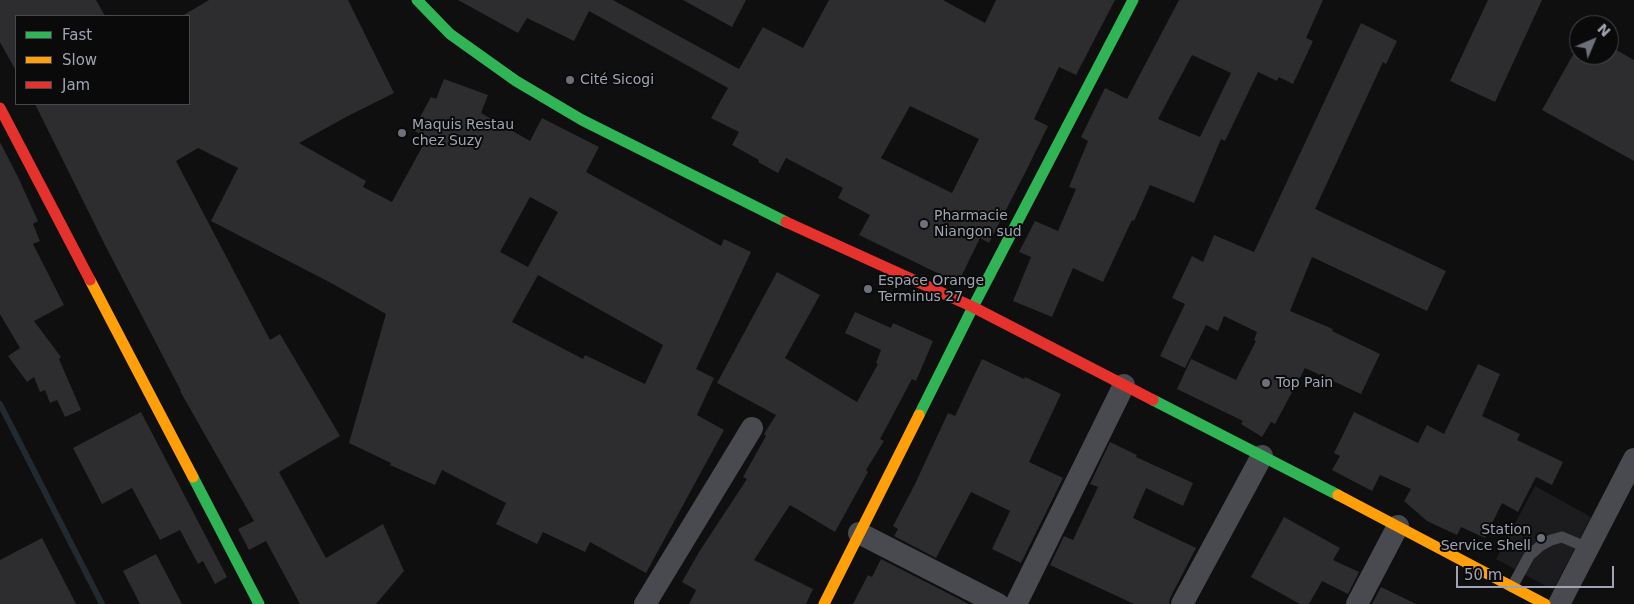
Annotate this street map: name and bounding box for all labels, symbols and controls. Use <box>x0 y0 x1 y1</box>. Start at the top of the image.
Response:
legend <box>15 15 190 105</box>
north arrow <box>1569 15 1619 65</box>
text: N <box>1594 20 1614 40</box>
text: Fast <box>62 26 92 44</box>
text: Slow <box>62 51 97 69</box>
place label: Cité Sicogi <box>580 72 654 88</box>
marker: Cité Sicogi <box>564 74 576 86</box>
text: Jam <box>62 76 90 94</box>
place label: Maquis Restau chez Suzy <box>412 117 514 150</box>
marker: Maquis Restau chez Suzy <box>396 127 408 139</box>
place label: Pharmacie Niangon sud <box>934 208 1022 240</box>
marker: Pharmacie Niangon sud <box>918 218 930 230</box>
place label: Espace Orange Terminus 27 <box>878 273 984 306</box>
marker: Espace Orange Terminus 27 <box>862 283 874 295</box>
place label: Top Pain <box>1276 375 1333 391</box>
marker: Top Pain <box>1260 377 1272 389</box>
place label: Station Service Shell <box>1441 522 1531 554</box>
marker: Station Service Shell <box>1535 532 1547 544</box>
scale bar <box>1459 556 1616 588</box>
text: 50 m <box>1464 566 1502 584</box>

